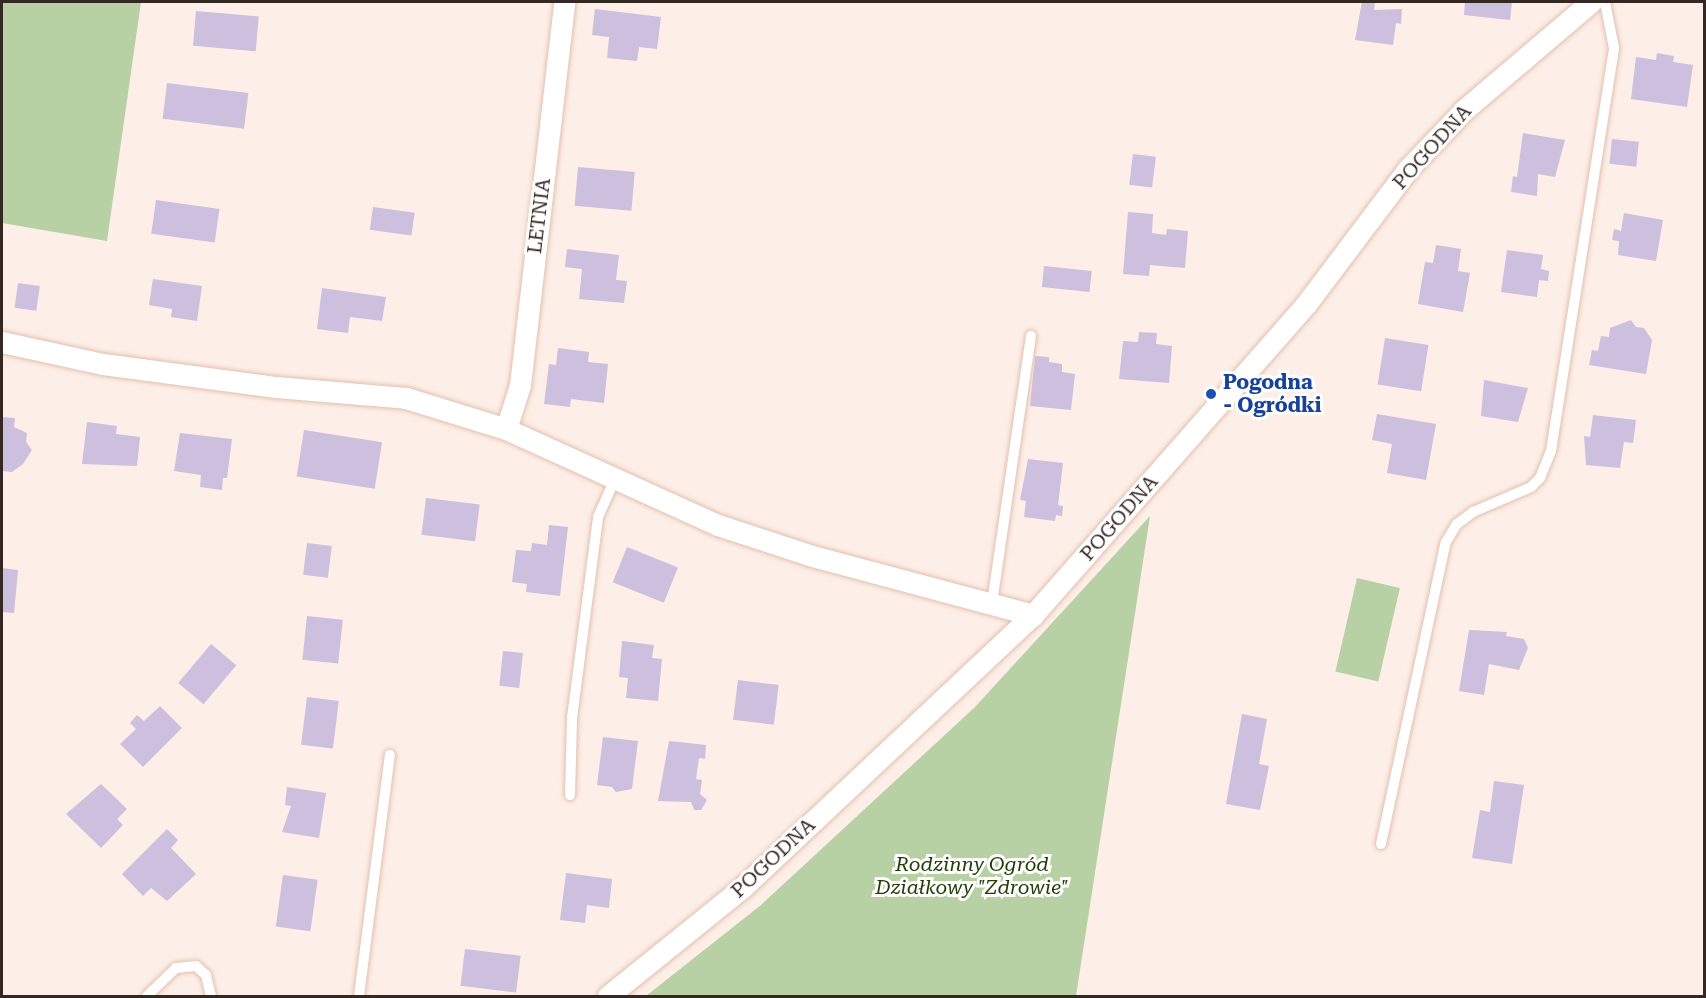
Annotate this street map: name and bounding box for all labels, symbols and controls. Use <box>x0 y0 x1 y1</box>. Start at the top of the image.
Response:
street label: POGODNA <box>1388 100 1476 194</box>
street label: LETNIA <box>522 177 556 255</box>
place label: Pogodna - Ogródki <box>1223 371 1321 418</box>
marker: Pogodna - Ogródki <box>1204 387 1218 401</box>
street label: POGODNA <box>1075 470 1163 566</box>
street label: POGODNA <box>726 813 820 903</box>
park label: Rodzinny Ogród Działkowy "Zdrowie" <box>875 852 1069 899</box>

